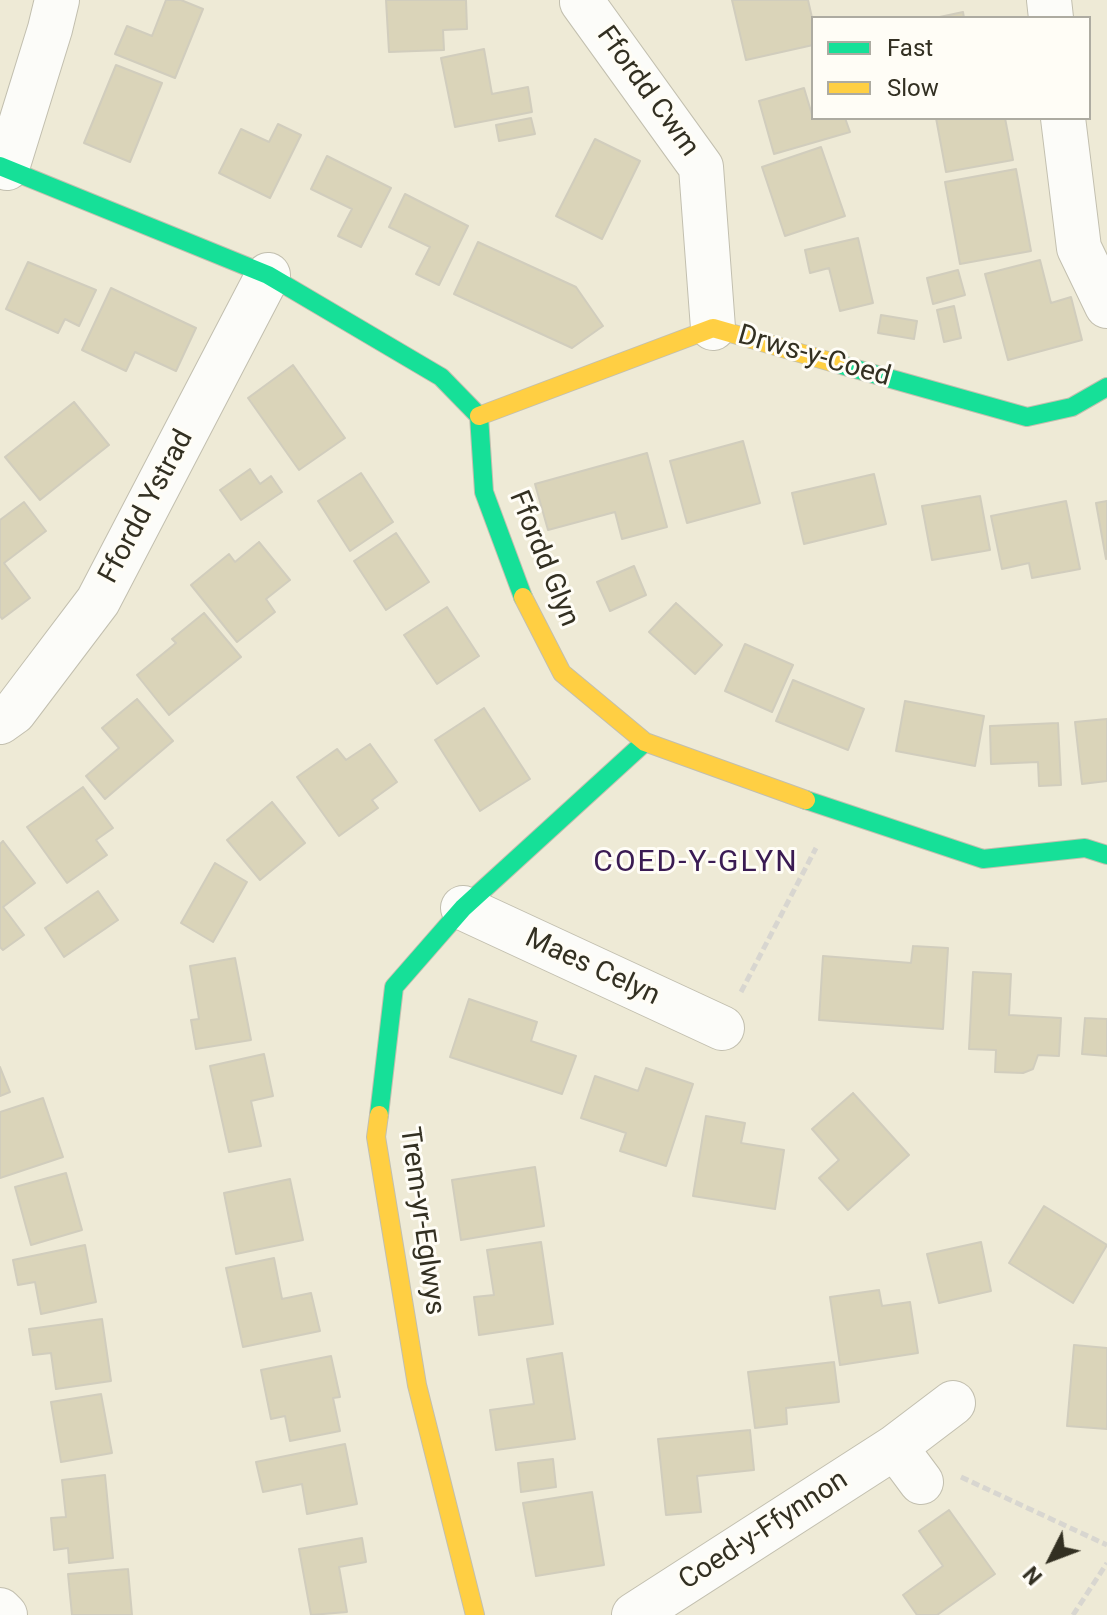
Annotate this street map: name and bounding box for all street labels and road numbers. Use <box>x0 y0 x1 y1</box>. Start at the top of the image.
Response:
street label: Ffordd Cwm <box>589 20 705 164</box>
street label: Drws-y-Coed <box>734 319 894 395</box>
street label: Ffordd Ystrad <box>93 425 201 589</box>
street label: Ffordd Glyn <box>501 486 585 632</box>
street label: Maes Celyn <box>519 922 665 1014</box>
street label: Trem-yr-Eglwys <box>391 1125 451 1317</box>
street label: Coed-y-Ffynnon <box>673 1464 855 1598</box>

